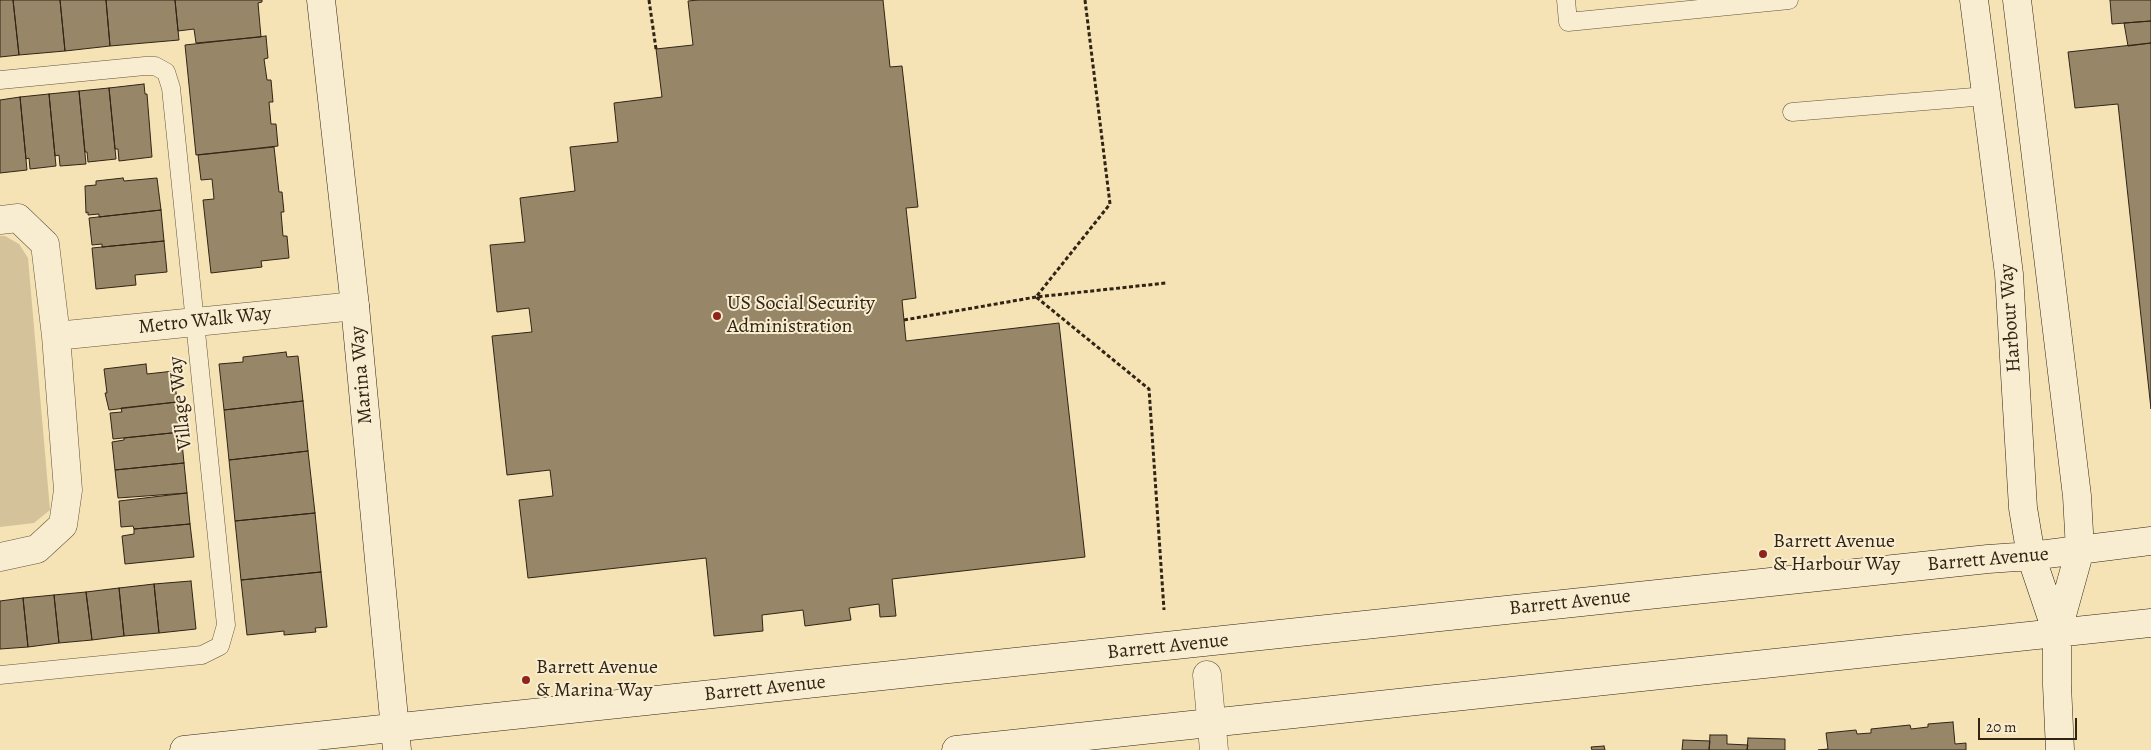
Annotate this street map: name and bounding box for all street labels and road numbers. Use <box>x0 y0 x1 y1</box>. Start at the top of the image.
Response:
street label: Harbour Way <box>1995 263 2027 373</box>
street label: Metro Walk Way <box>137 302 273 340</box>
street label: Marina Way <box>346 325 378 425</box>
street label: Village Way <box>164 355 198 451</box>
street label: Barrett Avenue <box>1926 543 2050 577</box>
street label: Barrett Avenue <box>1508 585 1632 621</box>
street label: Barrett Avenue <box>1106 629 1230 665</box>
street label: Barrett Avenue <box>703 671 827 707</box>

